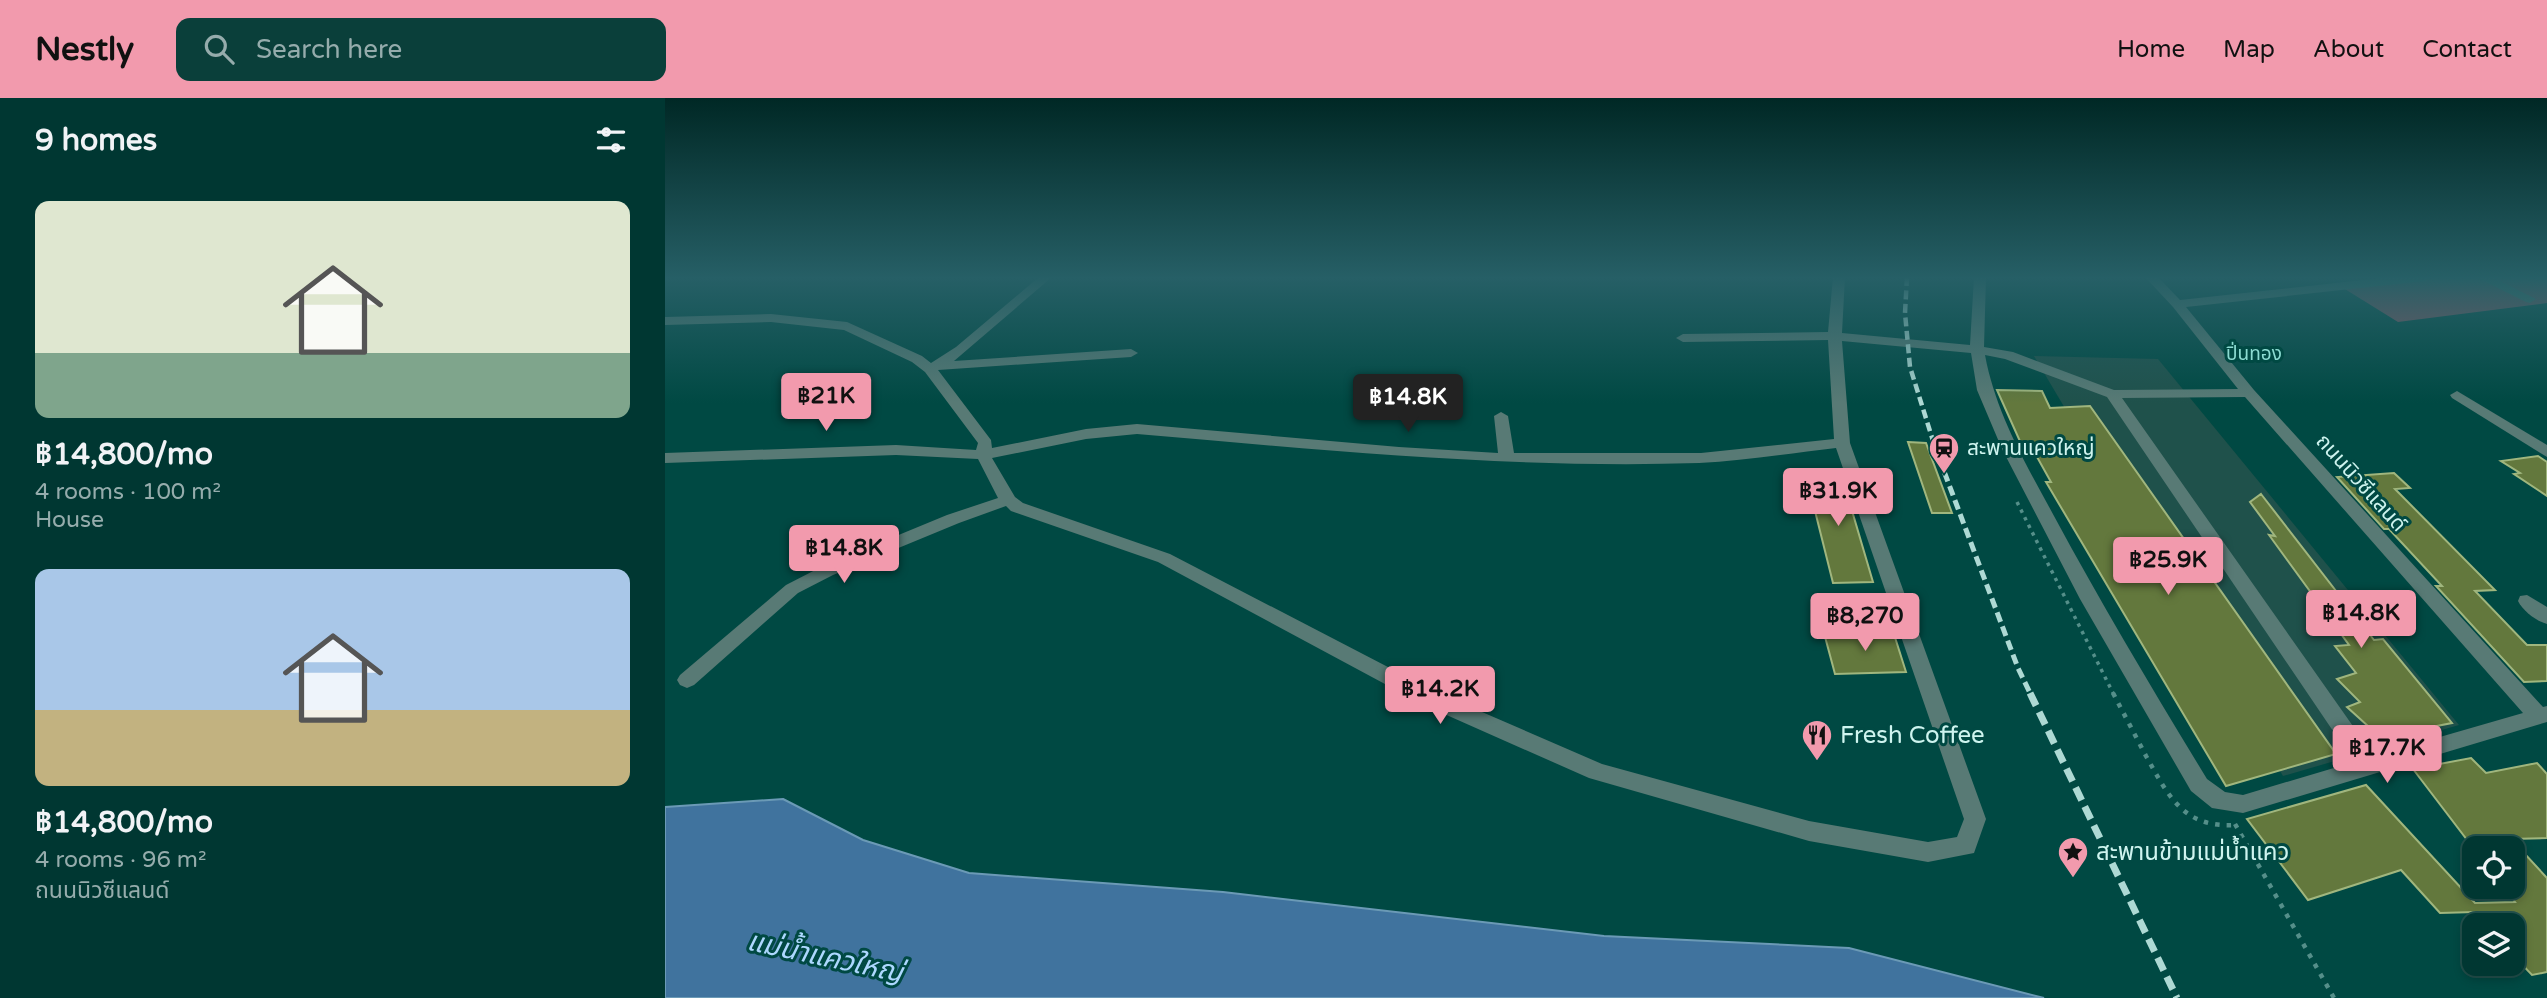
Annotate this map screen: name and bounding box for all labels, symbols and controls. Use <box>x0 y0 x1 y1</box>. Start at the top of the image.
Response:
search box <box>176 18 666 81</box>
text: Nestly <box>35 30 134 69</box>
icon: search <box>200 30 238 68</box>
text: Search here <box>256 34 402 65</box>
text: Home <box>2117 35 2185 64</box>
text: Map <box>2223 35 2275 64</box>
text: About <box>2313 35 2384 64</box>
text: Contact <box>2422 35 2512 64</box>
icon: filters <box>592 121 630 159</box>
text: 9 homes <box>35 122 157 159</box>
icon: home <box>270 247 396 373</box>
district label: ปิ่นทอง <box>2226 341 2282 365</box>
pin: ฿21K <box>785 374 867 433</box>
pin: ฿14.8K <box>1351 374 1465 434</box>
text: ฿21K <box>797 382 855 410</box>
text: ฿14.8K <box>1369 383 1447 411</box>
street label: ถนนนิวซีแลนด์ <box>2311 429 2411 537</box>
station icon: สะพานแควใหญ่ <box>1927 431 1961 475</box>
text: ฿14,800/mo <box>35 436 213 473</box>
place label: สะพานแควใหญ่ <box>1967 436 2095 461</box>
pin: ฿31.9K <box>1781 468 1895 528</box>
text: ฿31.9K <box>1799 477 1877 505</box>
text: 4 rooms · 100 m² <box>35 478 221 506</box>
text: House <box>35 506 104 534</box>
pin: ฿14.8K <box>787 526 901 585</box>
text: ฿14.8K <box>805 534 883 562</box>
pin: ฿25.9K <box>2111 538 2225 597</box>
text: ฿25.9K <box>2129 546 2207 574</box>
pin: ฿14.8K <box>2304 590 2418 650</box>
pin: ฿8,270 <box>1808 594 1922 653</box>
text: ฿14.8K <box>2322 599 2400 627</box>
text: ฿8,270 <box>1826 602 1904 630</box>
icon: home <box>270 615 396 741</box>
pin: ฿14.2K <box>1383 666 1497 726</box>
text: ฿14.2K <box>1401 675 1479 703</box>
restaurant icon: Fresh Coffee <box>1800 718 1834 762</box>
place label: Fresh Coffee <box>1840 721 1985 750</box>
pin: ฿17.7K <box>2330 726 2444 785</box>
text: ฿17.7K <box>2349 734 2425 762</box>
text: ฿14,800/mo <box>35 804 213 841</box>
place icon: สะพานข้ามแม่น้ำแคว <box>2056 835 2090 879</box>
place label: สะพานข้ามแม่น้ำแคว <box>2096 835 2289 867</box>
map controls <box>2462 836 2525 976</box>
button: locate <box>2462 836 2525 899</box>
text: 4 rooms · 96 m² <box>35 846 206 874</box>
text: ถนนนิวซีแลนด์ <box>35 877 169 905</box>
button: layers <box>2462 913 2525 976</box>
water label: แม่น้ำแควใหญ่ <box>744 921 910 991</box>

